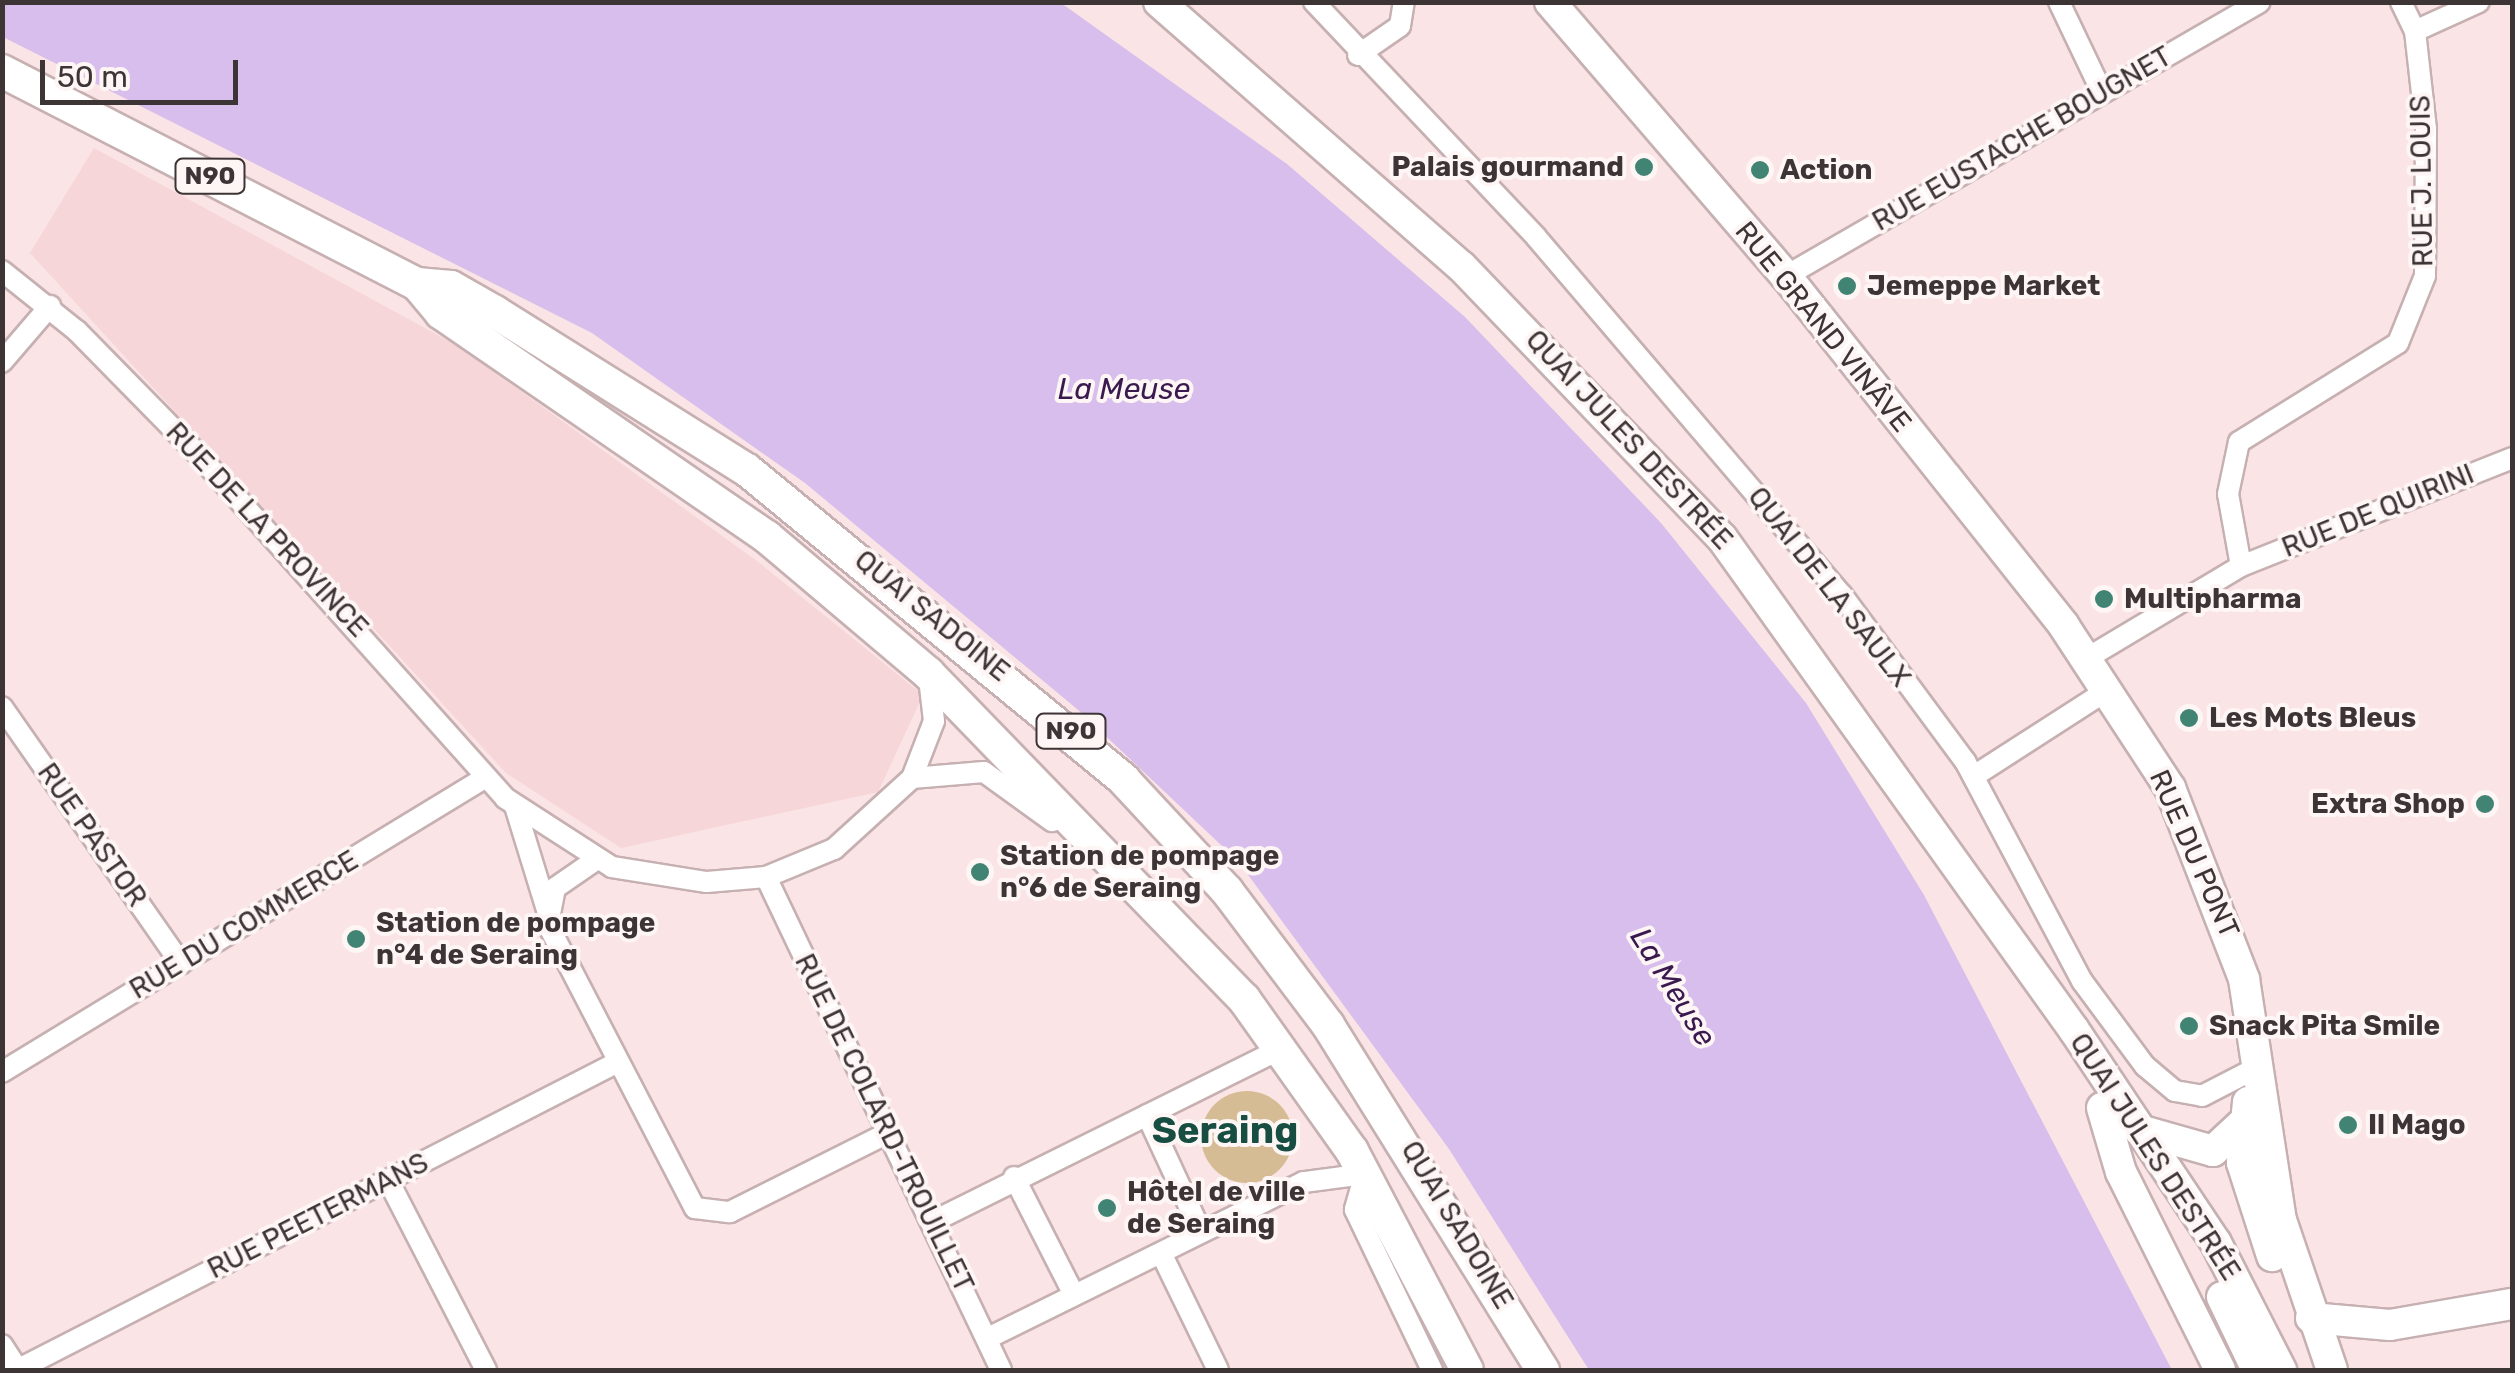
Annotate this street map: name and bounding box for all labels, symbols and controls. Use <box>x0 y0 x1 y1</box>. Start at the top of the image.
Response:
scale bar <box>45 40 242 102</box>
street label: RUE EUSTACHE BOUGNET <box>1867 40 2177 238</box>
text: 50 m <box>57 59 128 95</box>
street label: RUE J. LOUIS <box>2404 95 2440 267</box>
place label: Palais gourmand <box>1392 150 1624 184</box>
place label: Action <box>1780 153 1873 187</box>
road number: N90 <box>172 156 248 196</box>
marker: Palais gourmand <box>1633 156 1655 178</box>
marker: Action <box>1749 159 1771 181</box>
street label: RUE GRAND VINÂVE <box>1728 215 1918 439</box>
place label: Jemeppe Market <box>1867 269 2100 303</box>
marker: Jemeppe Market <box>1836 275 1858 297</box>
street label: QUAI JULES DESTRÉE <box>1519 323 1739 557</box>
water label: La Meuse <box>1058 371 1190 407</box>
street label: RUE DE LA PROVINCE <box>159 415 375 645</box>
street label: RUE DE QUIRINI <box>2277 457 2479 565</box>
street label: QUAI DE LA SAULX <box>1740 480 1918 694</box>
street label: QUAI SADOINE <box>848 543 1016 689</box>
place label: Multipharma <box>2124 582 2301 616</box>
marker: Multipharma <box>2093 588 2115 610</box>
place label: Les Mots Bleus <box>2209 701 2416 735</box>
marker: Les Mots Bleus <box>2178 707 2200 729</box>
road number: N90 <box>1034 711 1108 751</box>
street label: RUE PASTOR <box>30 757 154 913</box>
street label: RUE DU PONT <box>2142 765 2246 943</box>
place label: Extra Shop <box>2311 787 2465 821</box>
marker: Extra Shop <box>2474 793 2496 815</box>
place label: Station de pompage n°6 de Seraing <box>1000 839 1279 905</box>
street label: RUE DU COMMERCE <box>124 844 364 1006</box>
marker: Station de pompage n°6 de Seraing <box>969 861 991 883</box>
place label: Station de pompage n°4 de Seraing <box>376 906 655 972</box>
water label: La Meuse <box>1623 921 1723 1053</box>
marker: Station de pompage n°4 de Seraing <box>345 928 367 950</box>
street label: RUE DE COLARD-TROUILLET <box>787 949 981 1297</box>
place label: Snack Pita Smile <box>2209 1009 2440 1043</box>
marker: Snack Pita Smile <box>2178 1015 2200 1037</box>
street label: QUAI JULES DESTRÉE <box>2063 1027 2247 1287</box>
district label: Seraing <box>1152 1108 1298 1154</box>
place label: Il Mago <box>2368 1108 2466 1142</box>
marker: Il Mago <box>2337 1114 2359 1136</box>
street label: QUAI SADOINE <box>1394 1135 1520 1315</box>
street label: RUE PEETERMANS <box>202 1146 434 1286</box>
place label: Hôtel de ville de Seraing <box>1127 1175 1306 1241</box>
marker: Hôtel de ville de Seraing <box>1096 1197 1118 1219</box>

